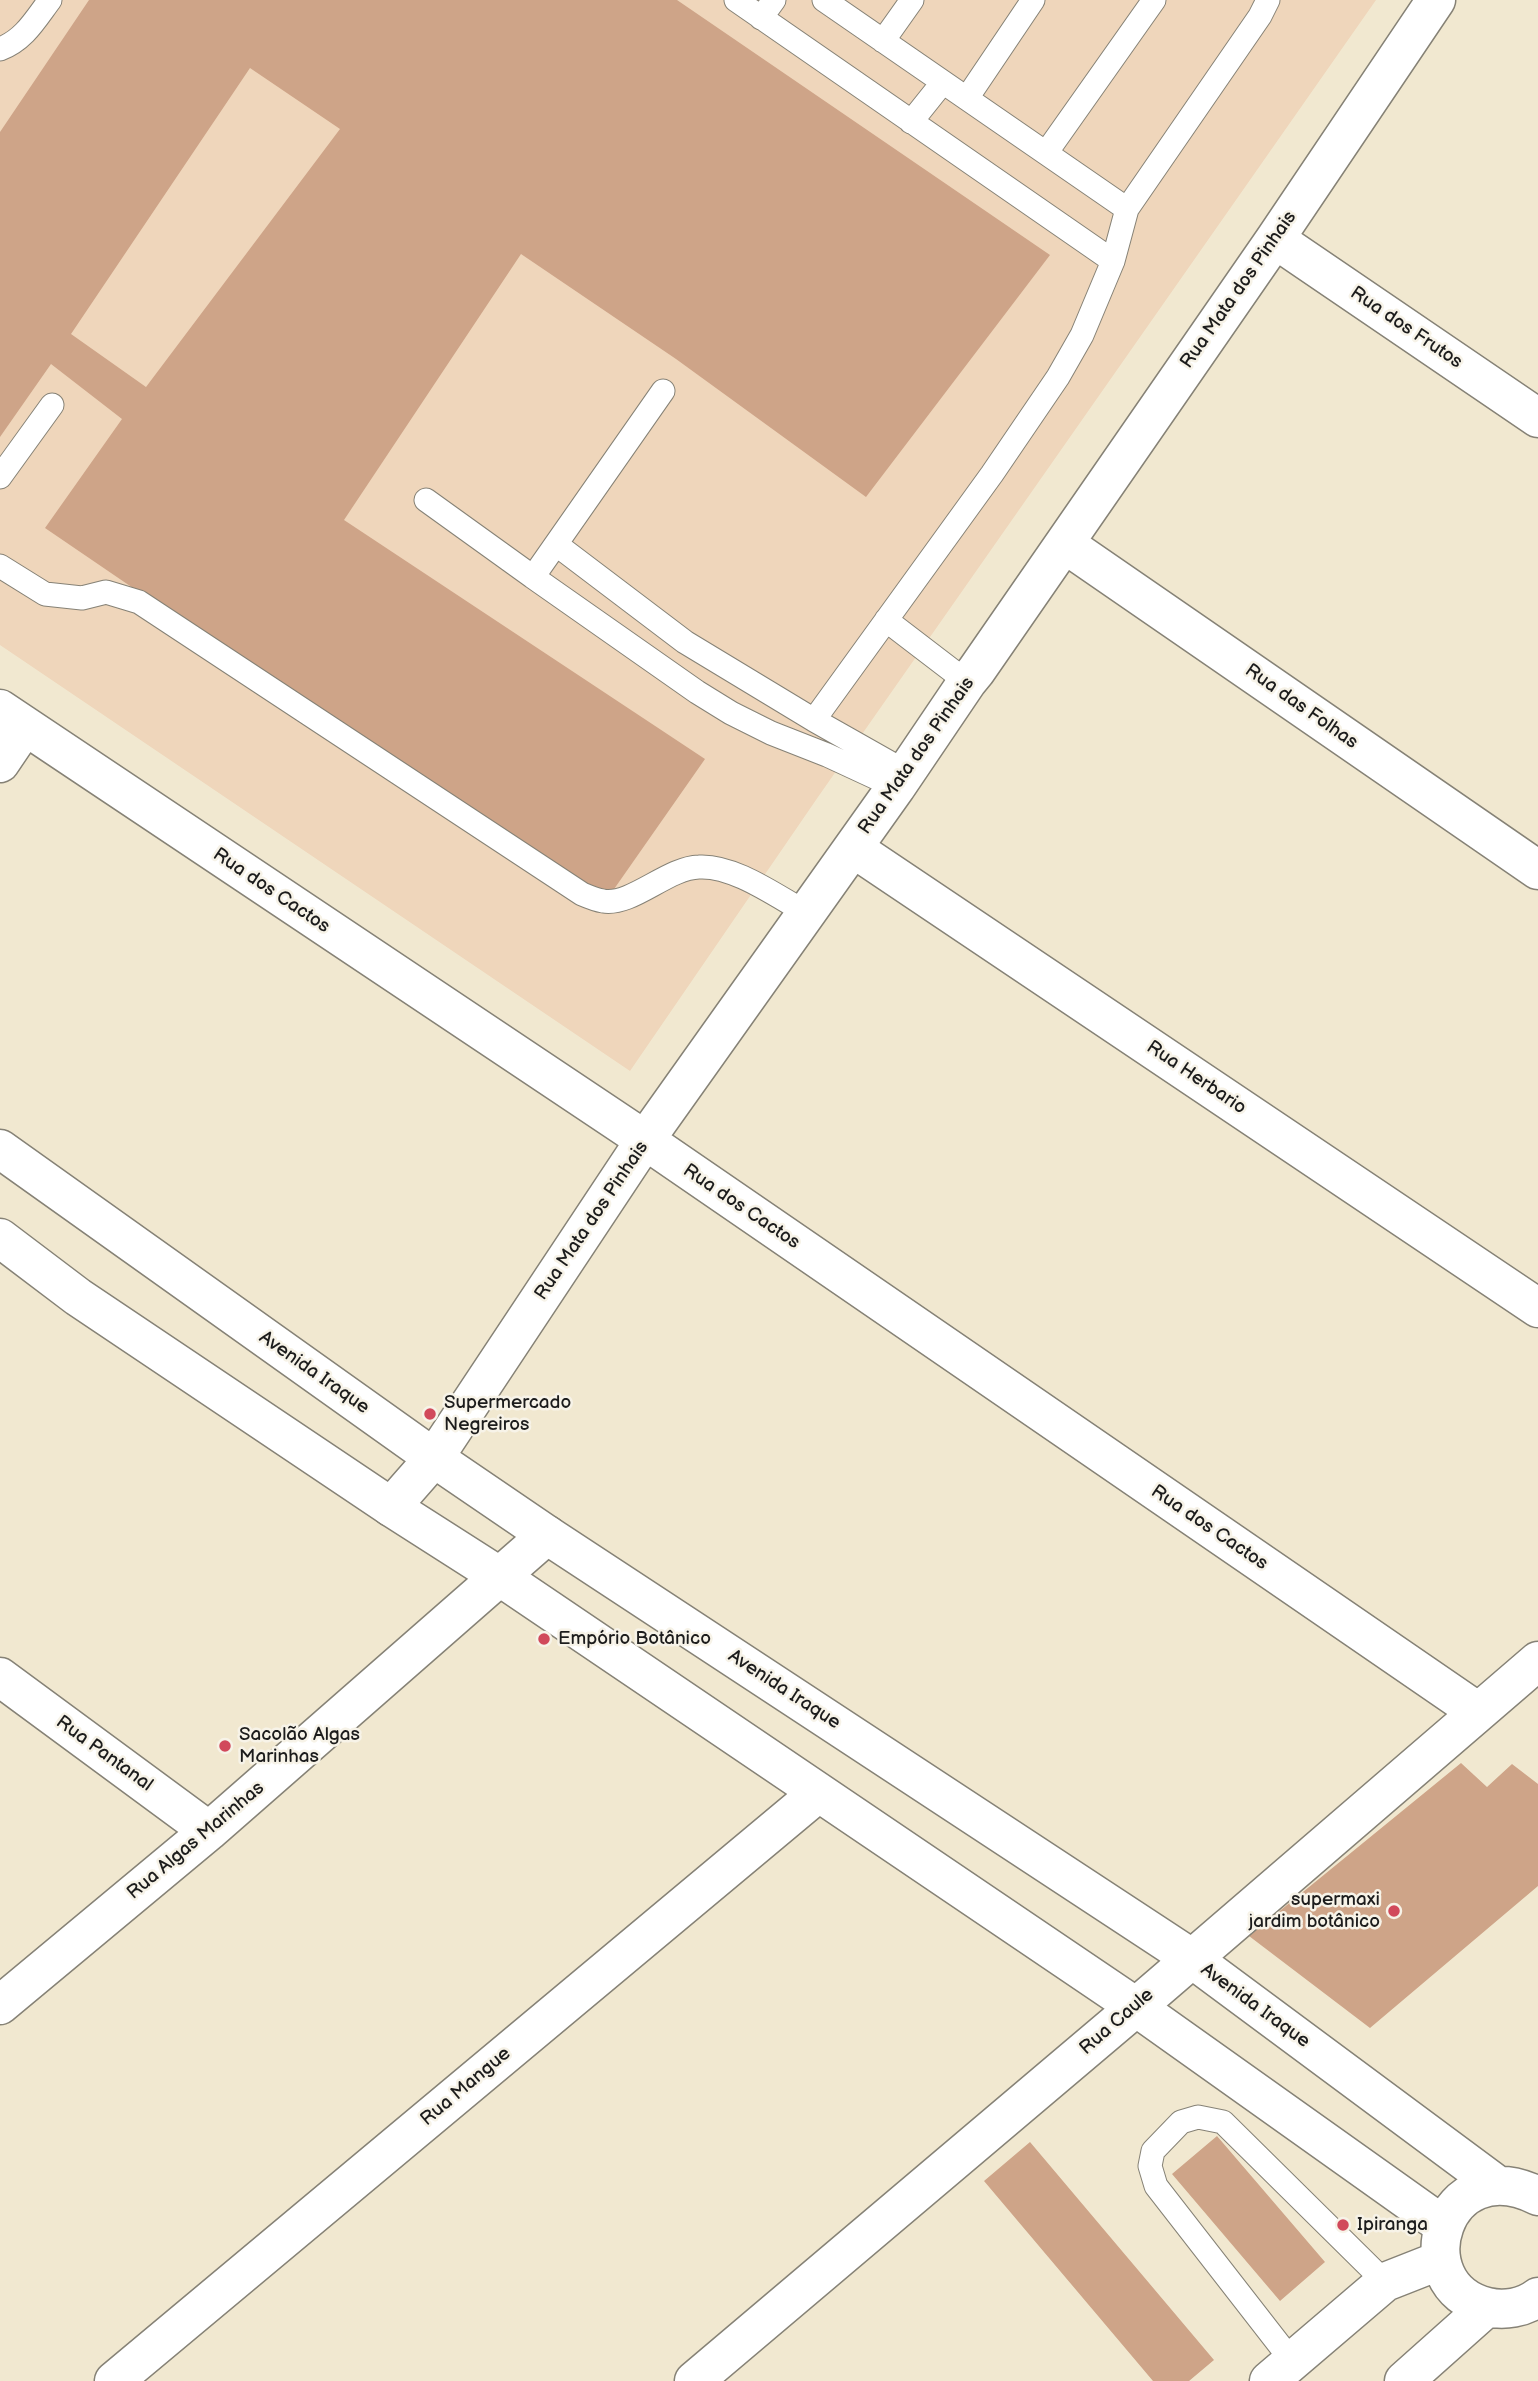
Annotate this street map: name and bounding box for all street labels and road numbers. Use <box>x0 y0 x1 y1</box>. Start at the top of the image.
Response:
street label: Rua Mata dos Pinhais <box>1176 207 1302 373</box>
street label: Rua dos Frutos <box>1346 282 1466 374</box>
street label: Rua das Folhas <box>1240 660 1362 754</box>
street label: Rua Mata dos Pinhais <box>854 673 980 839</box>
street label: Rua dos Cactos <box>208 844 334 938</box>
street label: Rua Herbario <box>1142 1036 1250 1120</box>
street label: Rua Mata dos Pinhais <box>530 1137 654 1305</box>
street label: Rua dos Cactos <box>678 1160 804 1254</box>
street label: Avenida Iraque <box>255 1327 373 1419</box>
street label: Rua dos Cactos <box>1146 1481 1272 1575</box>
street label: Avenida Iraque <box>724 1645 844 1735</box>
street label: Rua Pantanal <box>51 1711 157 1797</box>
street label: Rua Algas Marinhas <box>123 1777 269 1905</box>
street label: Avenida Iraque <box>1196 1959 1314 2053</box>
street label: Rua Caule <box>1075 1984 1159 2060</box>
street label: Rua Mangue <box>416 2043 516 2131</box>

